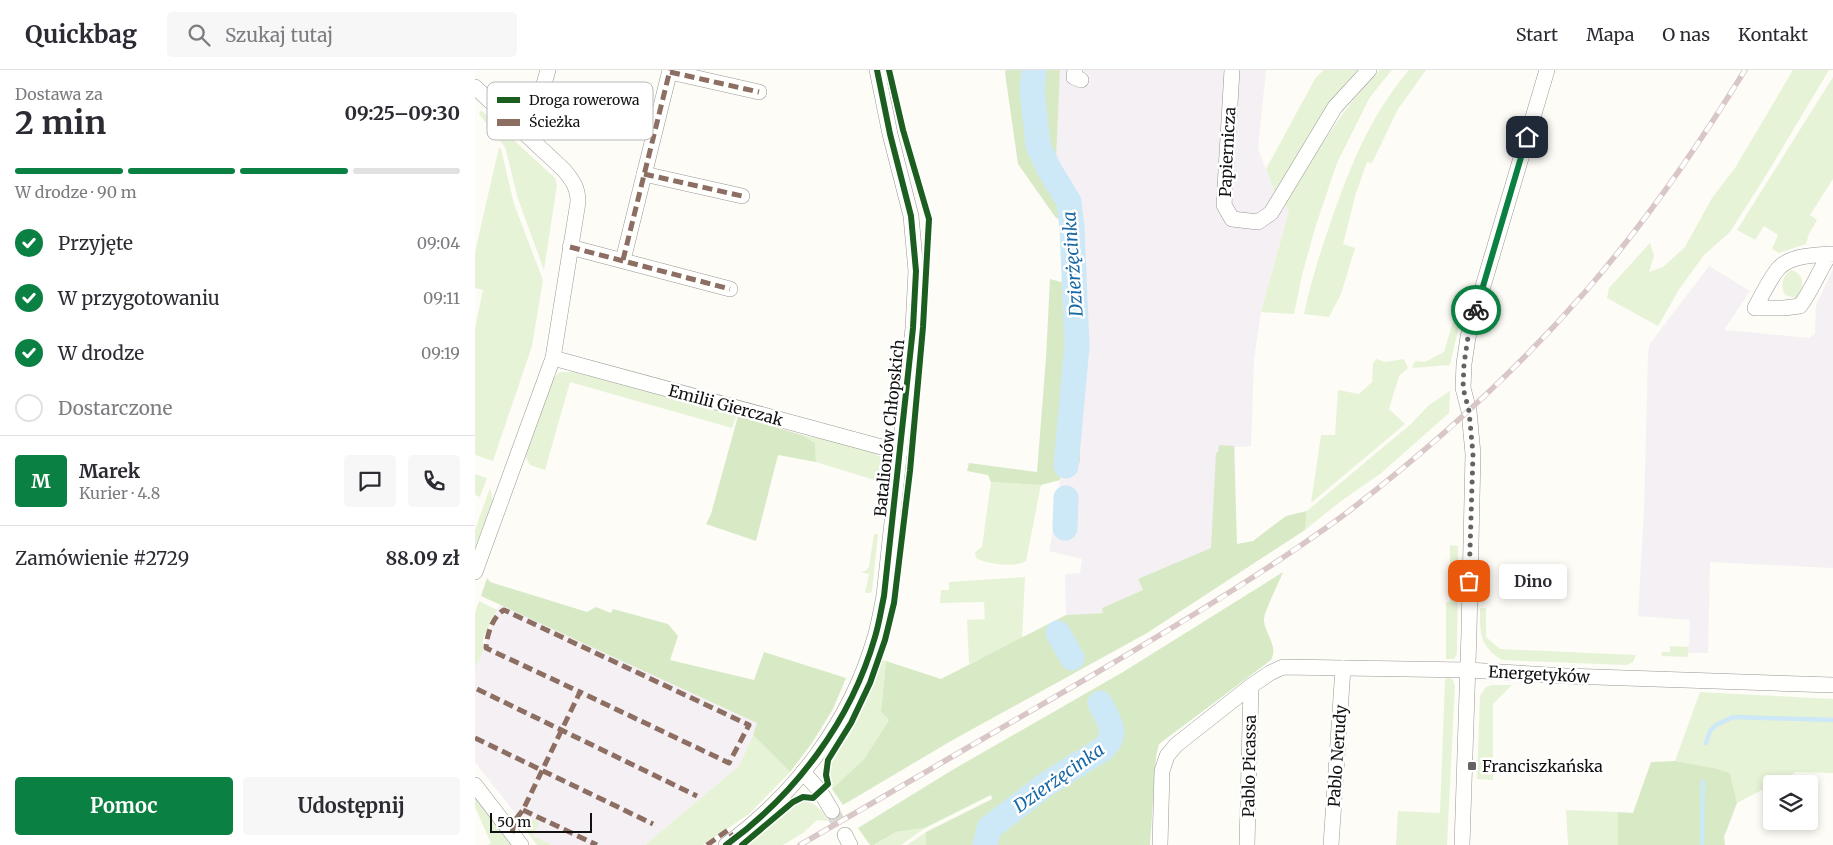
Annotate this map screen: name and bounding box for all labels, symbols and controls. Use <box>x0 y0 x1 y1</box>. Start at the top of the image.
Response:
search box <box>167 12 517 57</box>
text: Quickbag <box>25 19 137 50</box>
icon: search <box>185 21 213 49</box>
text: Szukaj tutaj <box>225 23 333 47</box>
text: Start <box>1516 23 1558 46</box>
text: Mapa <box>1586 23 1634 46</box>
text: O nas <box>1662 23 1710 46</box>
text: Kontakt <box>1738 23 1808 46</box>
legend <box>487 82 653 140</box>
text: Dostawa za <box>15 84 103 104</box>
text: Droga rowerowa <box>529 91 640 109</box>
text: 09:25–09:30 <box>344 101 460 125</box>
text: 2 min <box>15 103 106 143</box>
street label: Papiernicza <box>1215 106 1239 198</box>
text: Ścieżka <box>529 113 581 131</box>
pin <box>1506 116 1548 158</box>
icon: home <box>1513 123 1541 151</box>
text: W drodze · 90 m <box>15 182 137 202</box>
water label: Dzierżęcinka <box>1057 211 1088 318</box>
icon: check <box>15 229 43 257</box>
text: Przyjęte <box>58 231 133 255</box>
text: 09:04 <box>417 233 460 253</box>
icon: check <box>15 284 43 312</box>
courier <box>1451 285 1501 335</box>
text: W przygotowaniu <box>58 286 220 310</box>
text: 09:11 <box>423 288 460 308</box>
icon: bike <box>1462 296 1490 324</box>
street label: Batalionów Chłopskich <box>870 338 908 518</box>
icon: check <box>15 339 43 367</box>
text: W drodze <box>58 341 144 365</box>
text: 09:19 <box>421 343 460 363</box>
street label: Emilii Gierczak <box>667 380 786 430</box>
text: Dostarczone <box>58 396 172 420</box>
button: chat <box>344 455 396 507</box>
button: phone <box>408 455 460 507</box>
text: Marek <box>79 459 140 483</box>
text: M <box>31 469 51 493</box>
text: Kurier · 4.8 <box>79 483 160 503</box>
text: Zamówienie #2729 <box>15 546 189 570</box>
text: 88.09 zł <box>385 546 460 570</box>
pin <box>1448 560 1490 602</box>
callout: Dino <box>1499 564 1567 598</box>
icon: bag <box>1455 567 1483 595</box>
text: Dino <box>1514 571 1552 591</box>
street label: Energetyków <box>1488 661 1591 687</box>
street label: Pablo Nerudy <box>1323 703 1351 808</box>
street label: Pablo Picassa <box>1238 714 1260 817</box>
water label: Dzierżęcinka <box>1008 738 1108 818</box>
place label: Franciszkańska <box>1482 756 1603 776</box>
marker: Franciszkańska <box>1466 760 1478 772</box>
map controls <box>1763 775 1818 830</box>
button: layers <box>1763 775 1818 830</box>
button: Pomoc <box>15 777 233 835</box>
button: Udostępnij <box>243 777 460 835</box>
scale bar <box>490 810 593 833</box>
text: 50 m <box>497 813 531 831</box>

